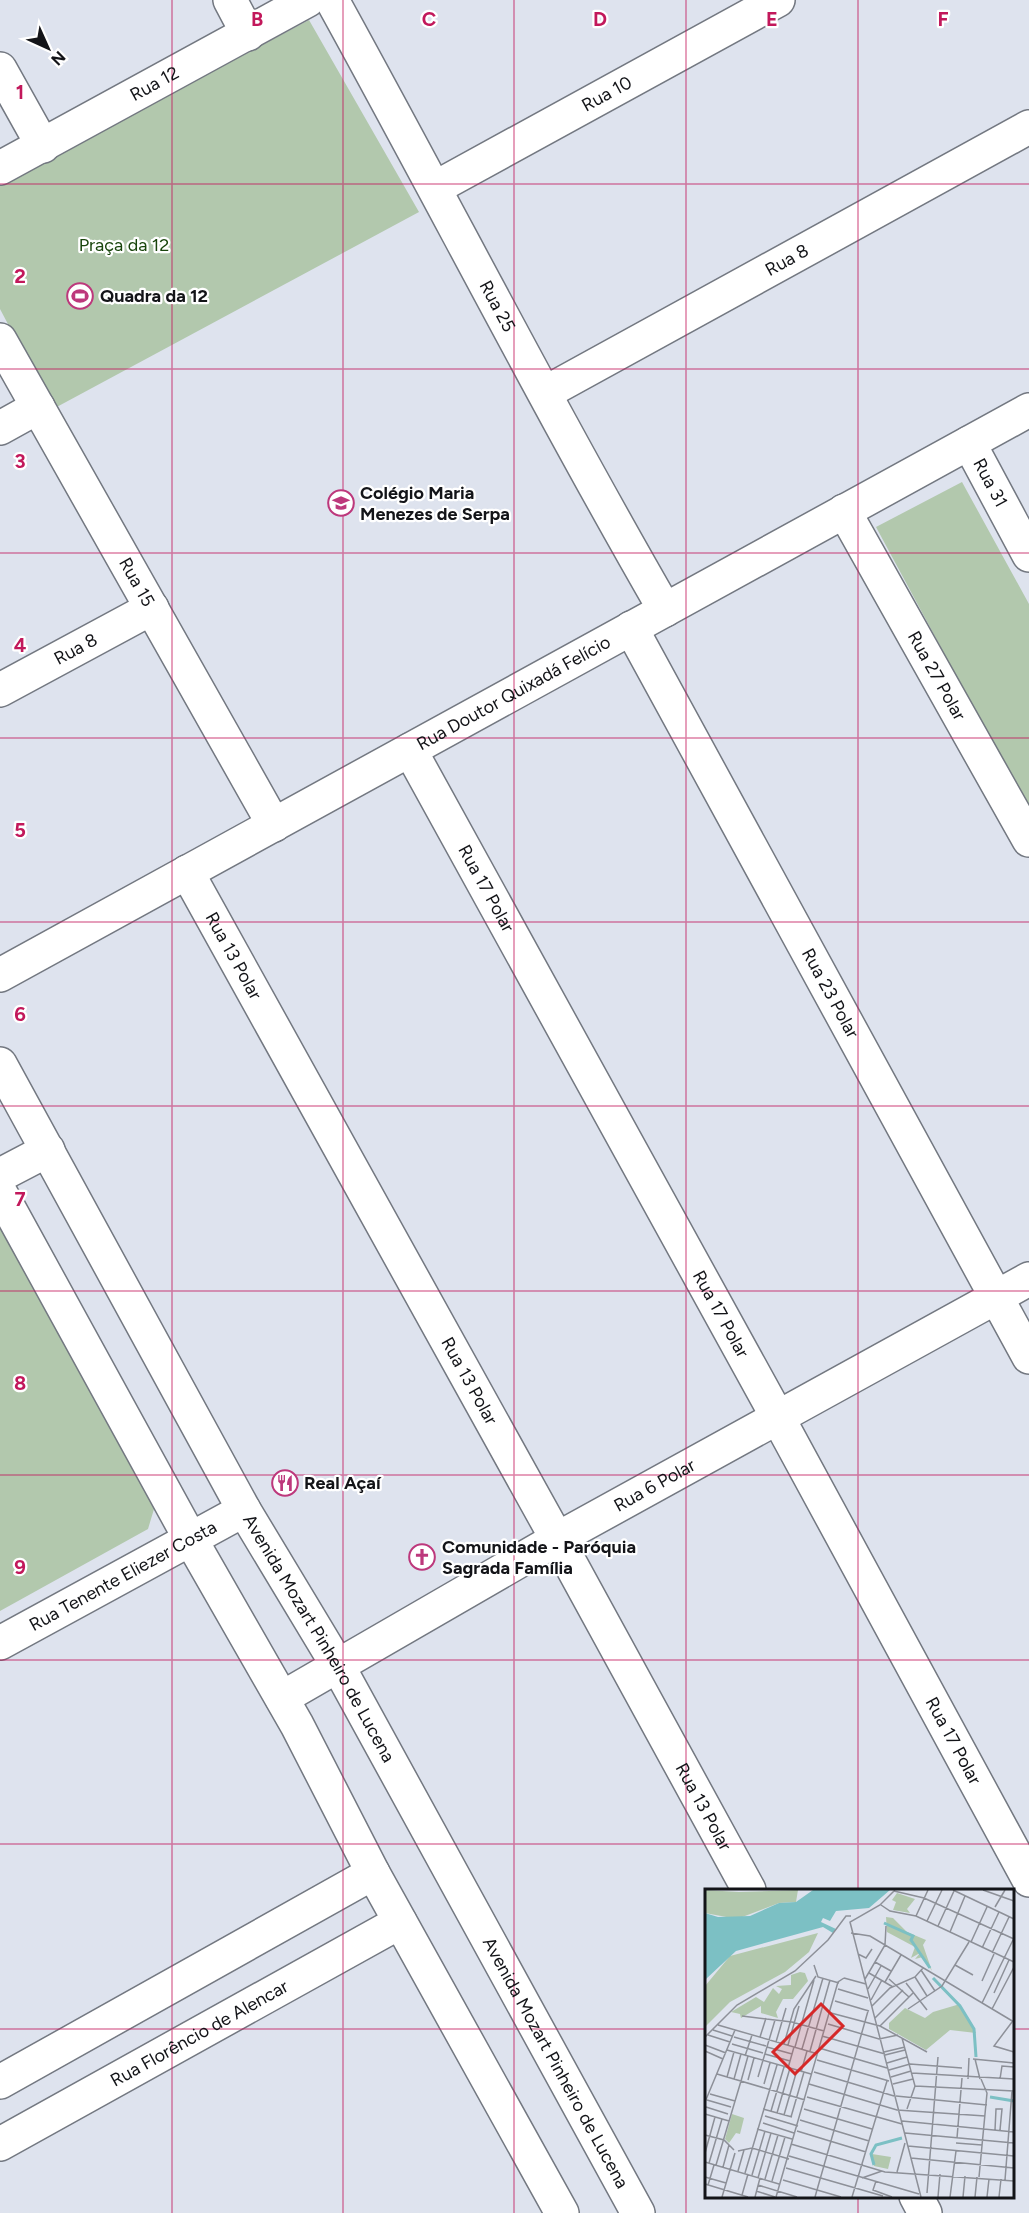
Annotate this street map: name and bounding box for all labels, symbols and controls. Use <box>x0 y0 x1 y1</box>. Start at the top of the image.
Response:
text: B <box>251 7 263 31</box>
text: C <box>422 7 436 31</box>
text: D <box>593 7 607 31</box>
text: E <box>766 7 778 31</box>
text: F <box>937 7 949 31</box>
north arrow <box>18 18 78 78</box>
text: N <box>47 47 69 69</box>
street label: Rua 12 <box>126 62 183 106</box>
street label: Rua 10 <box>578 71 636 116</box>
text: 1 <box>16 80 24 104</box>
park label: Praça da 12 <box>79 234 169 256</box>
street label: Rua 8 <box>761 239 812 281</box>
text: 2 <box>14 264 26 288</box>
street label: Rua 25 <box>474 277 520 336</box>
sports icon: Quadra da 12 <box>65 281 95 311</box>
place label: Quadra da 12 <box>100 285 208 307</box>
text: 3 <box>14 449 26 473</box>
street label: Rua 31 <box>968 454 1012 511</box>
place label: Colégio Maria Menezes de Serpa <box>360 482 510 525</box>
school or university icon: Colégio Maria Menezes de Serpa <box>326 488 356 518</box>
street label: Rua 15 <box>114 554 159 610</box>
street label: Rua 27 Polar <box>903 627 971 724</box>
street label: Rua 8 <box>50 629 101 670</box>
street label: Rua Doutor Quixadá Felício <box>413 631 614 755</box>
text: 4 <box>14 633 27 657</box>
text: 5 <box>14 818 26 842</box>
street label: Rua 17 Polar <box>453 841 519 936</box>
street label: Rua 13 Polar <box>201 908 267 1004</box>
street label: Rua 23 Polar <box>797 944 864 1042</box>
text: 6 <box>14 1002 26 1026</box>
text: 7 <box>14 1187 26 1211</box>
street label: Rua 17 Polar <box>688 1266 754 1362</box>
street label: Rua 13 Polar <box>436 1333 502 1429</box>
text: 8 <box>14 1371 26 1395</box>
street label: Rua 6 Polar <box>610 1454 699 1517</box>
restaurant icon: Real Açaí <box>270 1468 300 1498</box>
place label: Real Açaí <box>304 1472 382 1494</box>
street label: Avenida Mozart Pinheiro de Lucena <box>238 1510 400 1766</box>
street label: Rua Tenente Eliezer Costa <box>25 1516 220 1636</box>
place label: Comunidade - Paróquia Sagrada Família <box>442 1536 636 1579</box>
church icon: Comunidade - Paróquia Sagrada Família <box>407 1542 437 1572</box>
text: 9 <box>14 1555 26 1579</box>
street label: Rua 17 Polar <box>921 1693 986 1788</box>
street label: Rua 13 Polar <box>671 1759 736 1854</box>
inset map <box>705 1889 1014 2198</box>
street label: Avenida Mozart Pinheiro de Lucena <box>478 1933 633 2192</box>
street label: Rua Florêncio de Alencar <box>107 1975 292 2091</box>

